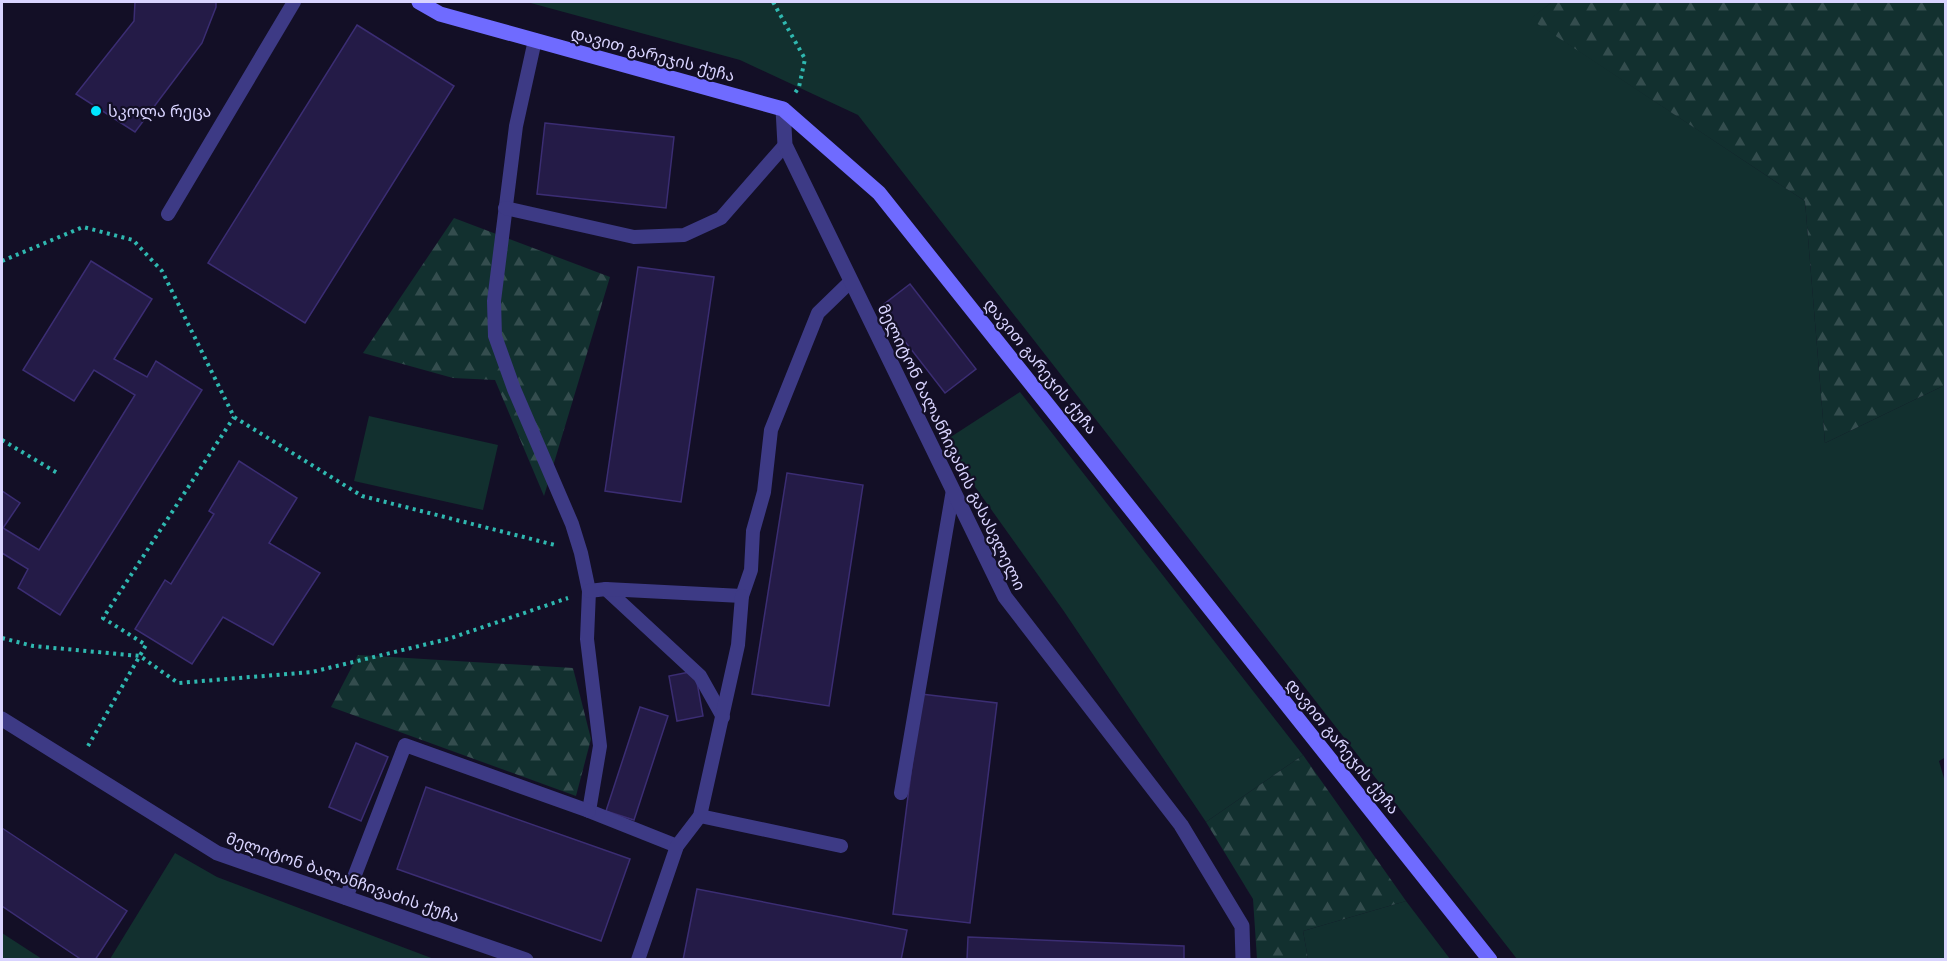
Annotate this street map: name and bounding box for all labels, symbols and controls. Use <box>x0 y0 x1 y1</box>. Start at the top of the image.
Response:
street label: დავით გარეჯის ქუჩა <box>568 22 737 87</box>
place label: სკოლა რეცა <box>108 100 211 123</box>
marker: სკოლა რეცა <box>89 104 103 118</box>
street label: დავით გარეჯის ქუჩა <box>979 293 1103 439</box>
street label: მელიტონ ბალანჩივაძის გასასვლელი <box>872 300 1031 594</box>
street label: დავით გარეჯის ქუჩა <box>1281 673 1405 819</box>
street label: მელიტონ ბალანჩივაძის ქუჩა <box>223 827 463 928</box>

